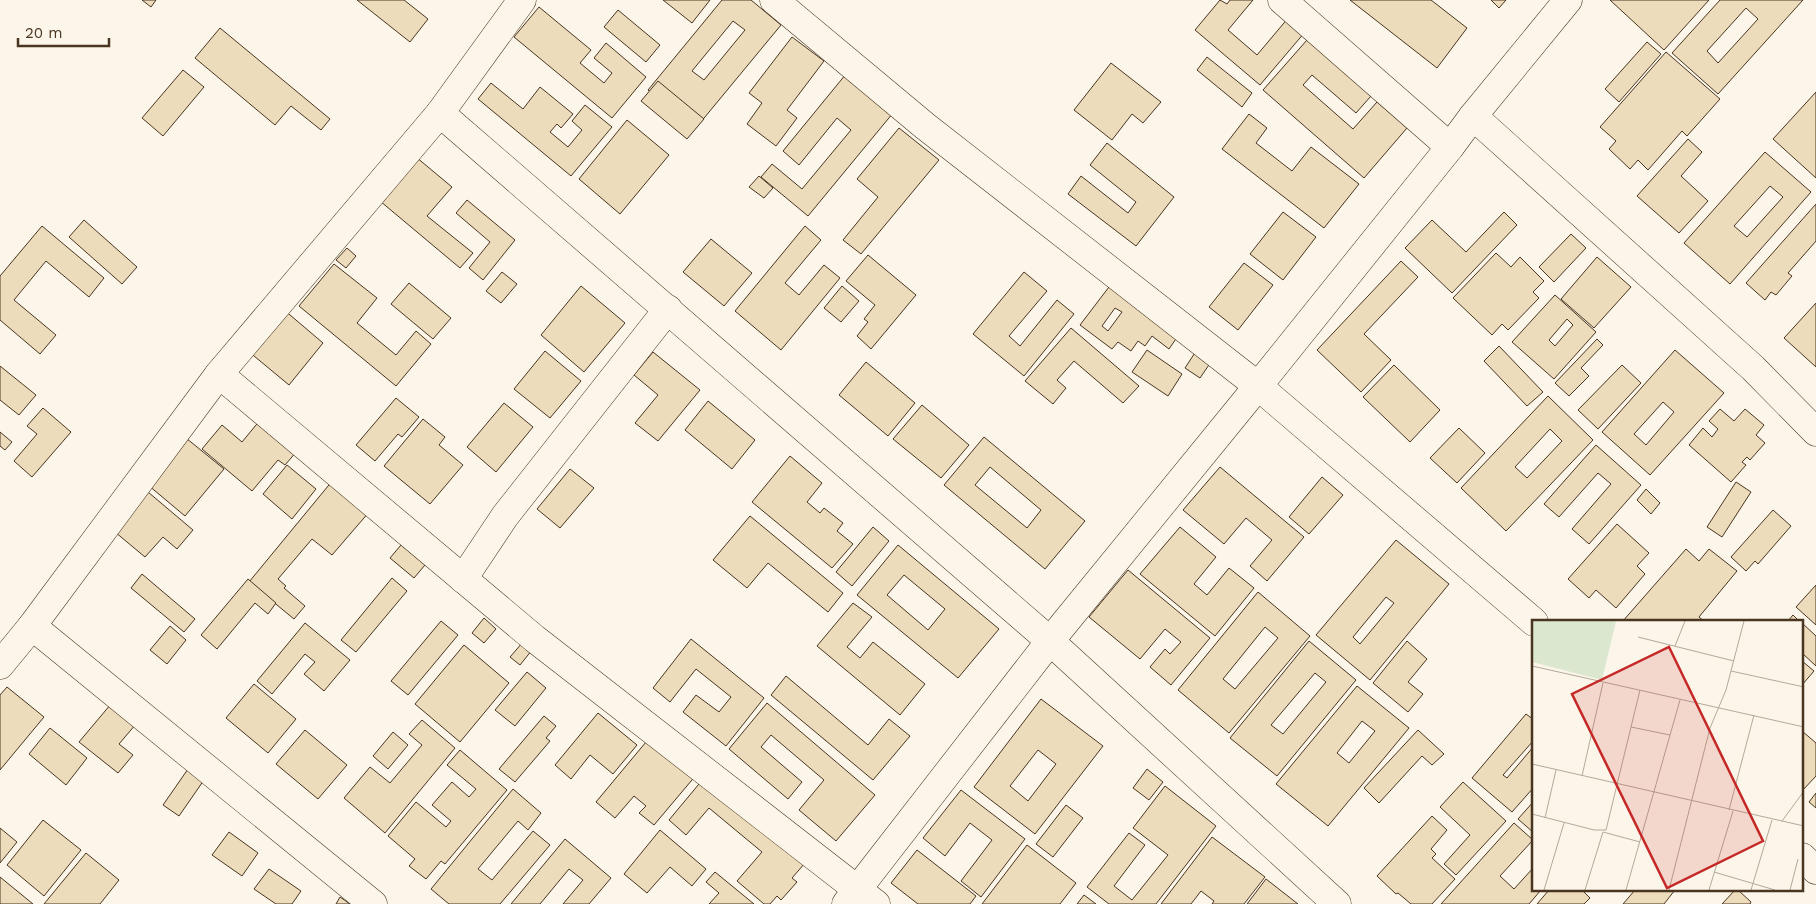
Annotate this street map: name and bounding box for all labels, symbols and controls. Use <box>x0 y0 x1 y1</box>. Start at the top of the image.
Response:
scale bar <box>18 15 109 47</box>
text: 20 m <box>25 24 63 42</box>
inset map <box>1532 620 1804 892</box>

